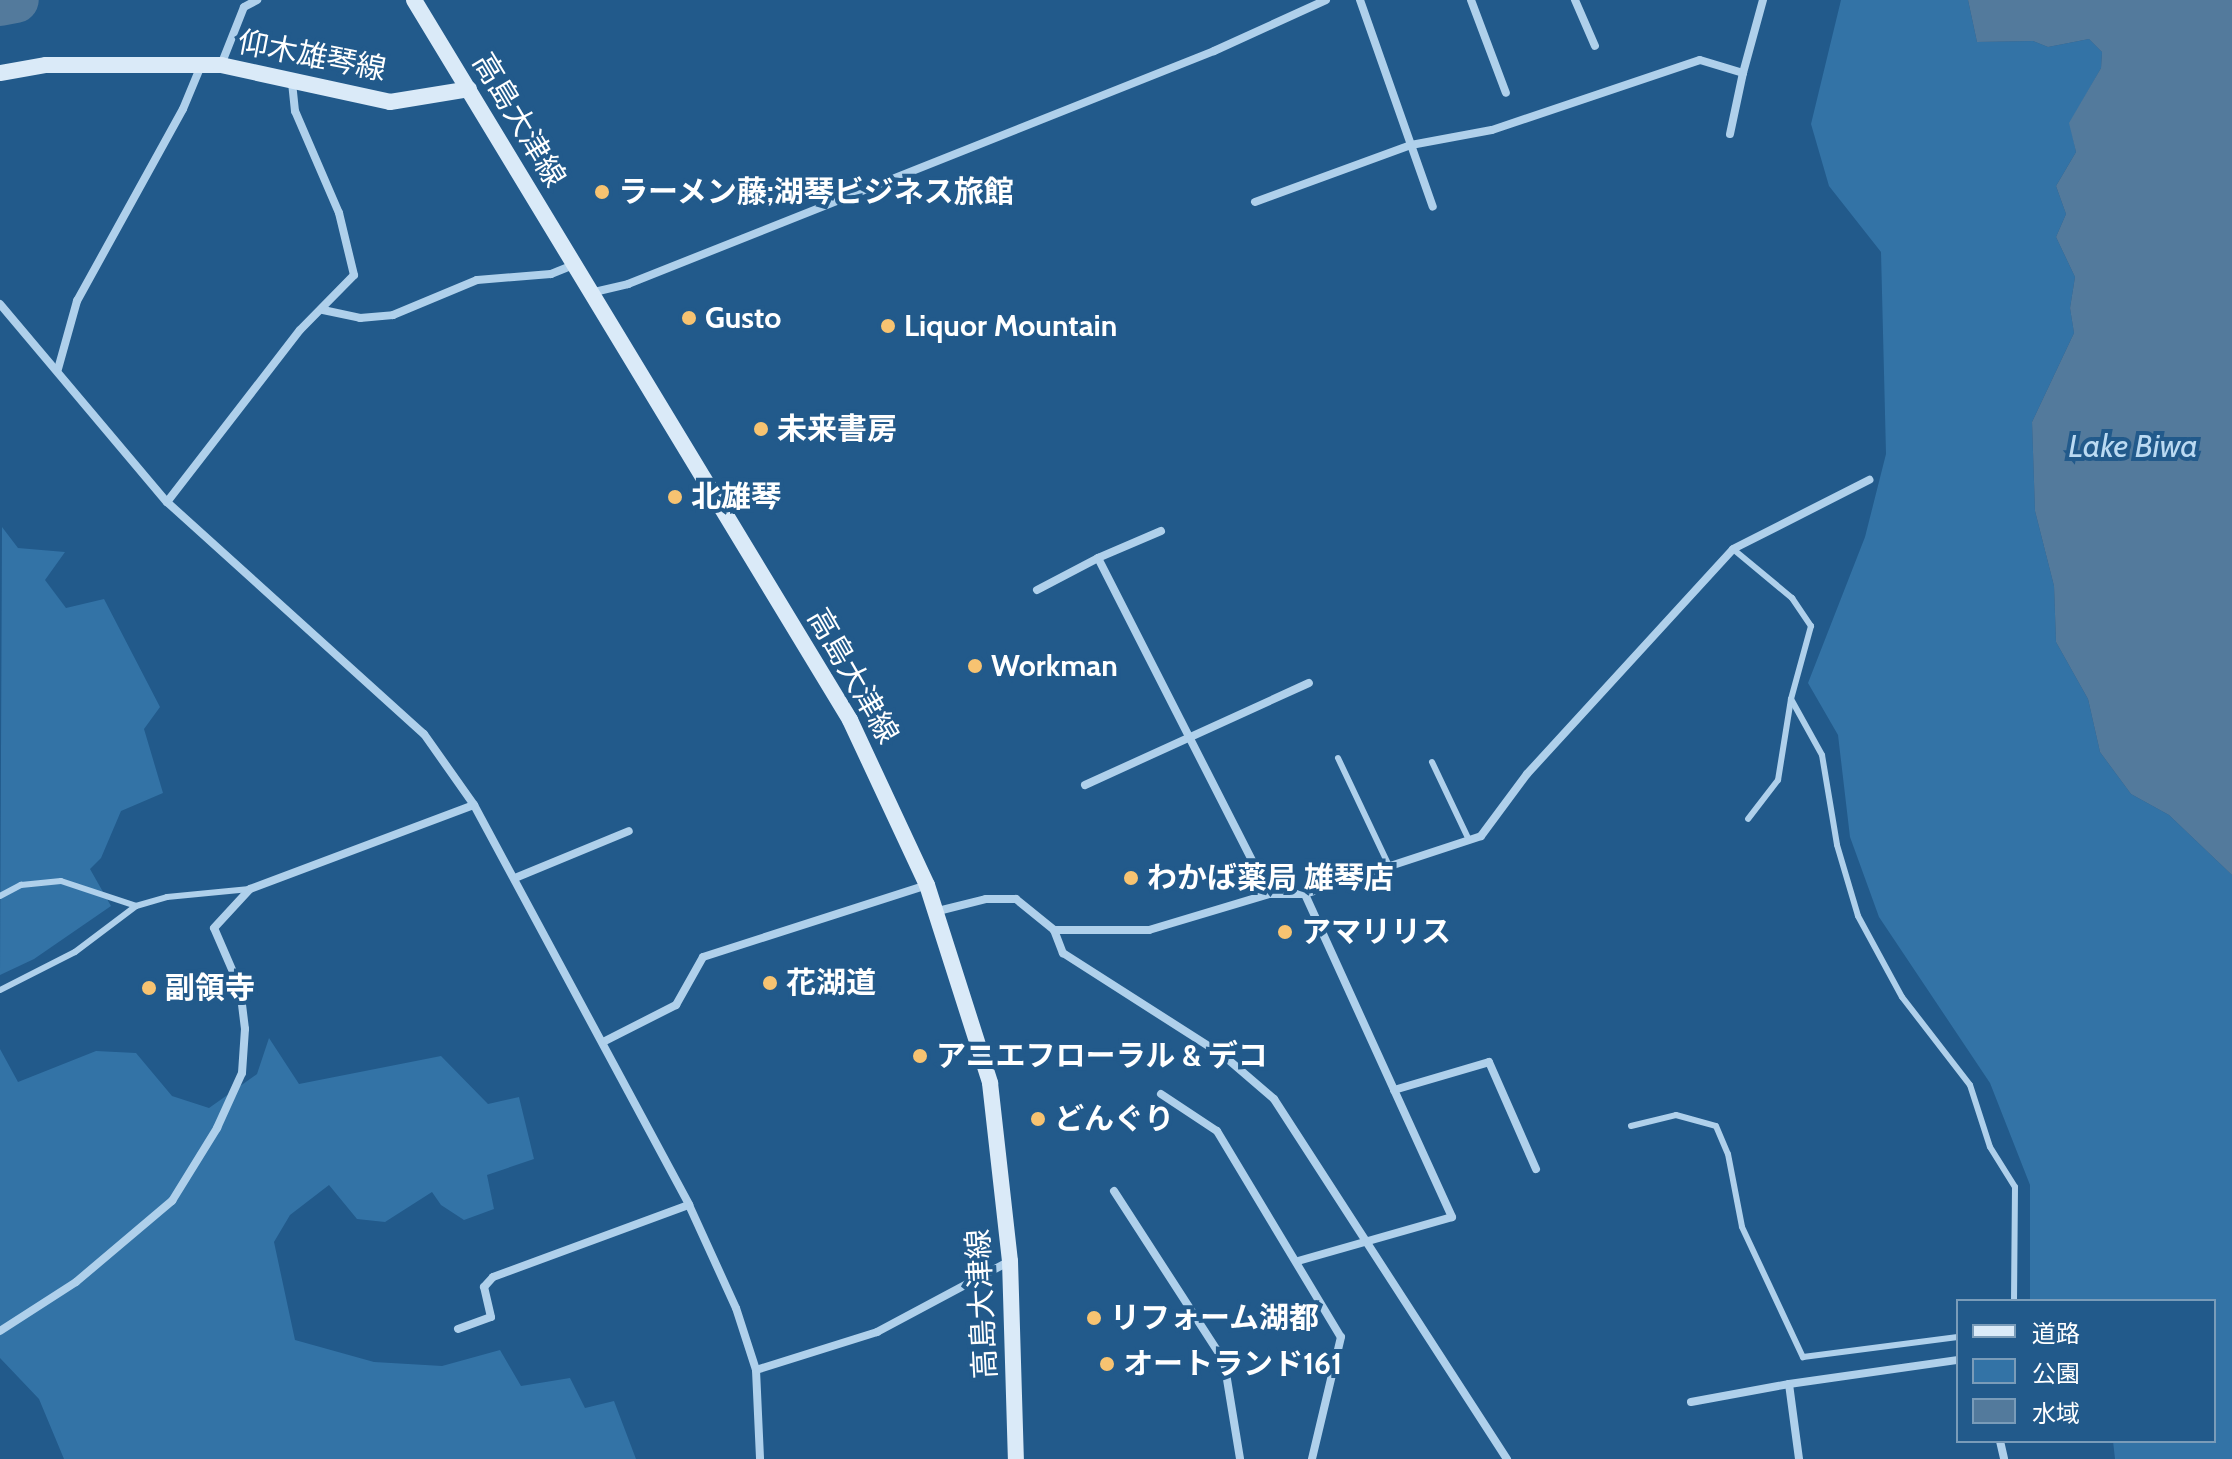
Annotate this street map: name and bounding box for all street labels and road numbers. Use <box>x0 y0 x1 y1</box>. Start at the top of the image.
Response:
street label: 仰木雄琴線 <box>235 24 389 88</box>
street label: 高島大津線 <box>465 46 573 194</box>
street label: 高島大津線 <box>800 602 906 750</box>
street label: 高島大津線 <box>960 1228 1004 1380</box>

